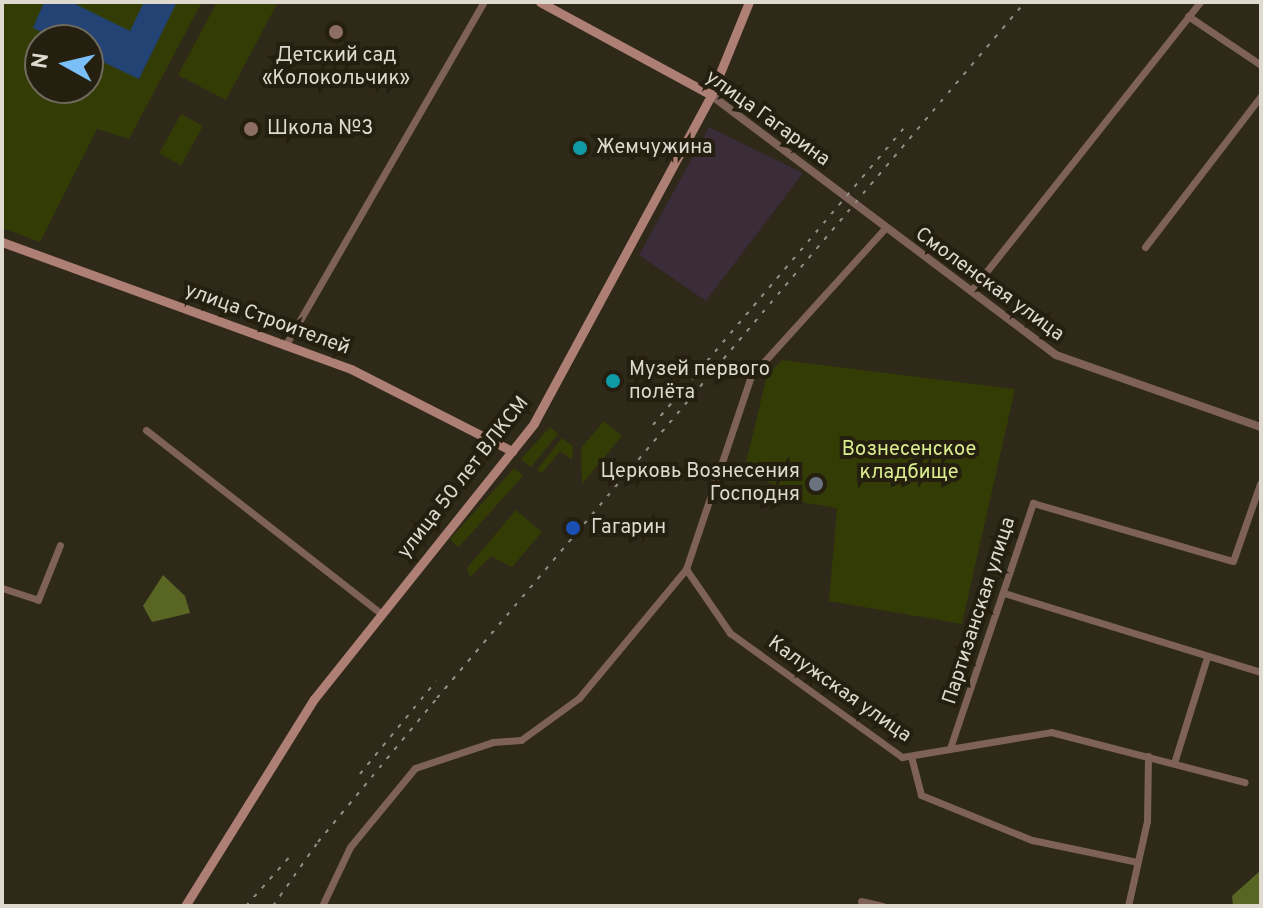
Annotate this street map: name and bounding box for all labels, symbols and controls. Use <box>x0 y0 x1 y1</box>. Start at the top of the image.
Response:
marker: Детский сад «Колокольчик» <box>327 23 345 41</box>
north arrow <box>24 24 104 104</box>
place label: Детский сад «Колокольчик» <box>262 44 410 91</box>
text: N <box>27 51 56 71</box>
street label: улица Гагарина <box>700 66 834 172</box>
place label: Школа №3 <box>267 117 373 141</box>
marker: Школа №3 <box>242 120 260 138</box>
place label: Жемчужина <box>596 136 713 160</box>
marker: Жемчужина <box>571 139 589 157</box>
street label: Смоленская улица <box>910 223 1068 347</box>
street label: улица Строителей <box>181 279 353 361</box>
place label: Музей первого полёта <box>629 358 770 405</box>
marker: Музей первого полёта <box>604 372 622 390</box>
street label: улица 50 лет ВЛКСМ <box>393 392 535 564</box>
park label: Вознесенское кладбище <box>842 439 976 486</box>
place label: Церковь Вознесения Господня <box>600 460 800 507</box>
marker: Церковь Вознесения Господня <box>807 475 825 493</box>
street label: Партизанская улица <box>938 514 1022 708</box>
place label: Гагарин <box>591 516 666 540</box>
marker: Гагарин <box>562 517 584 539</box>
street label: Калужская улица <box>763 632 915 748</box>

